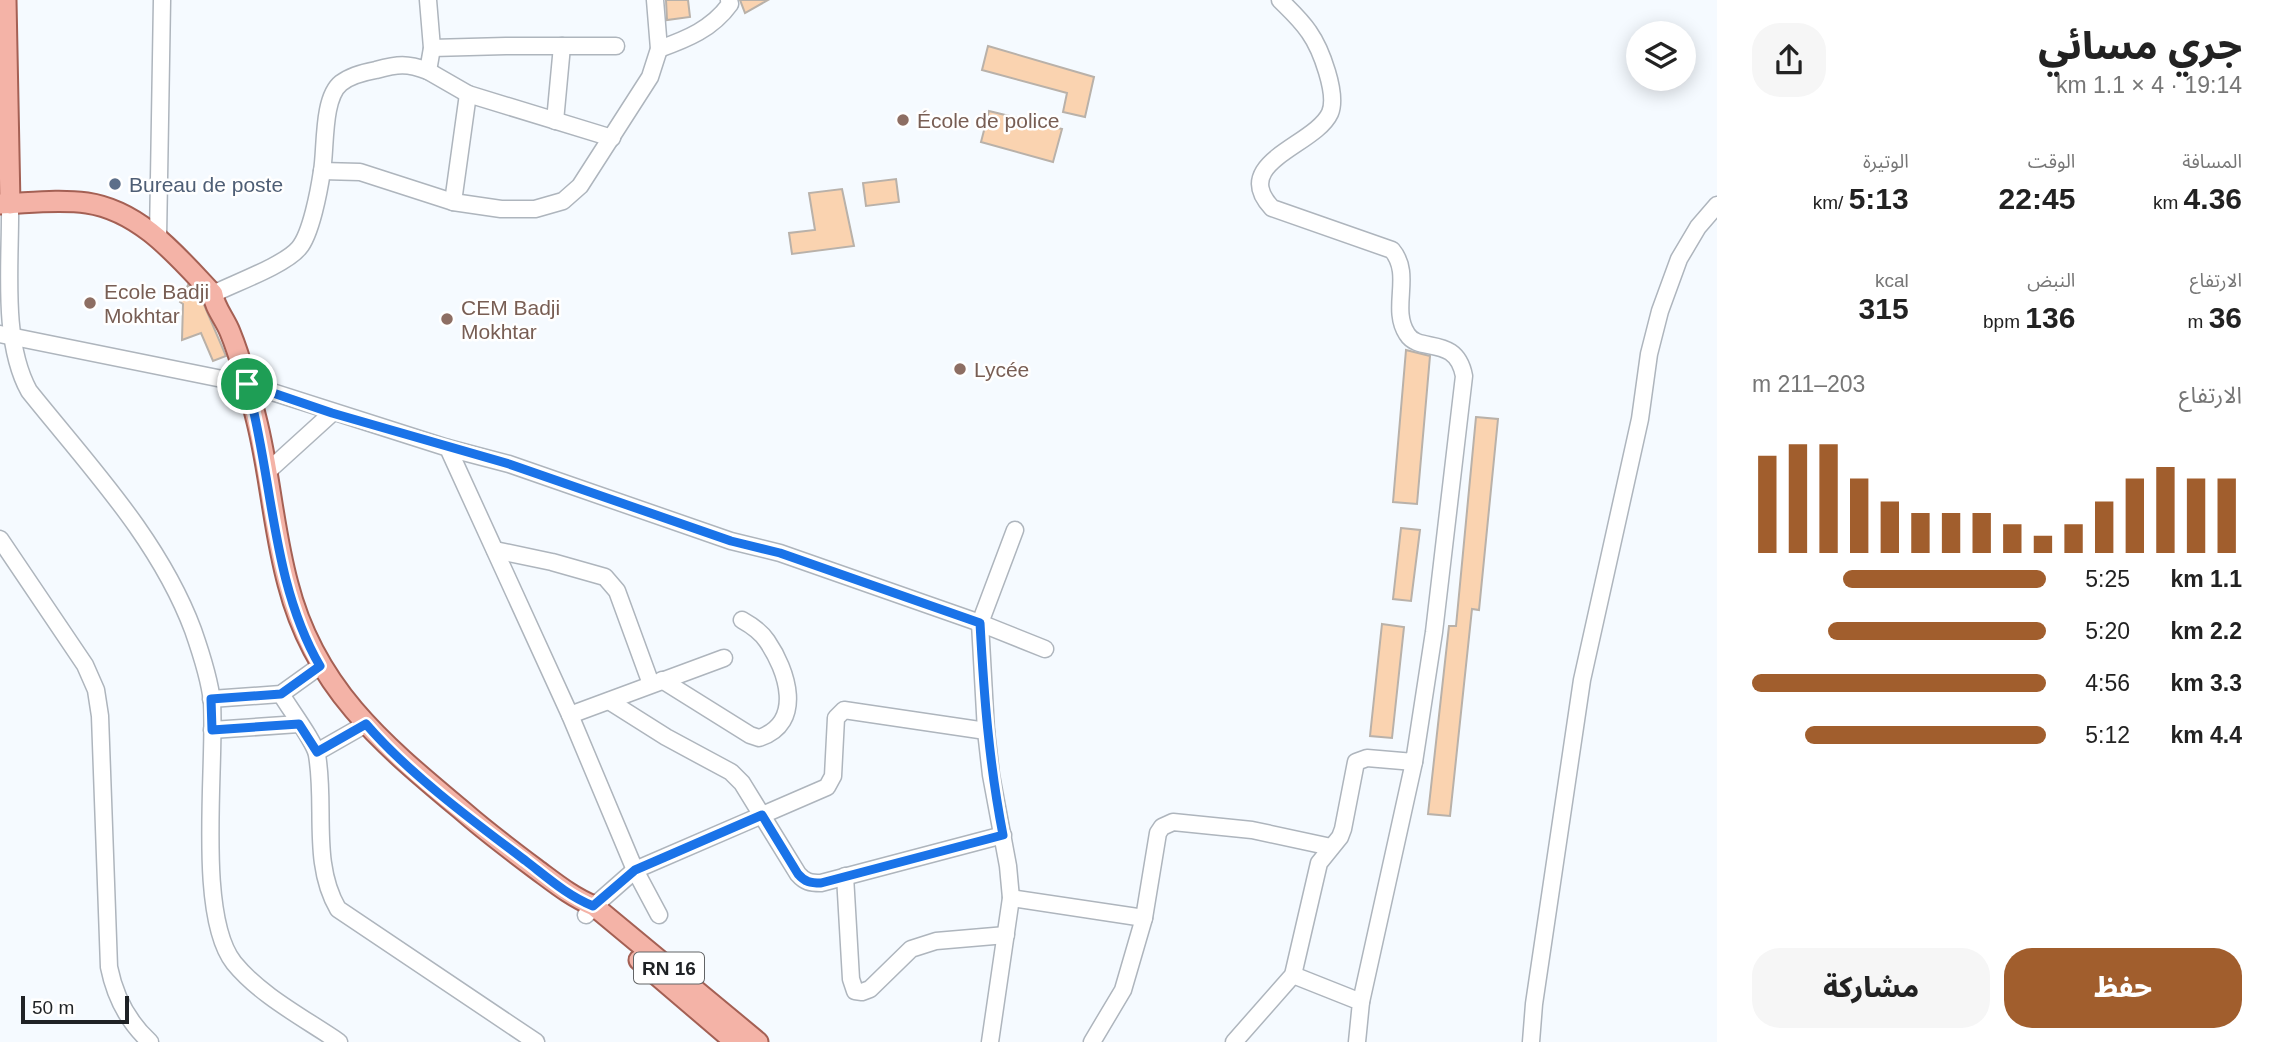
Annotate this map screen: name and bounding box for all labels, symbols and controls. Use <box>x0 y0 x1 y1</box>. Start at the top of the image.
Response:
map controls <box>1626 21 1696 91</box>
button: layers <box>1626 21 1696 91</box>
button: share <box>1752 23 1826 97</box>
text: جري مسائي <box>2038 25 2242 67</box>
text: 19:14 · 4 × 1.1 km <box>2056 72 2242 98</box>
place label: École de police <box>917 109 1059 132</box>
marker: École de police <box>895 112 911 128</box>
text: الوتيرة <box>1863 151 1909 172</box>
text: الوقت <box>2028 151 2075 172</box>
text: المسافة <box>2182 151 2242 172</box>
place label: Bureau de poste <box>129 173 283 196</box>
marker: Bureau de poste <box>107 176 123 192</box>
text: 5:13 <box>1849 182 1909 215</box>
text: 22:45 <box>1999 182 2075 215</box>
text: 4.36 <box>2184 182 2242 215</box>
text: /km <box>1813 192 1849 213</box>
text: km <box>2153 192 2184 213</box>
text: kcal <box>1875 270 1909 291</box>
text: النبض <box>2027 270 2075 291</box>
text: الارتفاع <box>2190 270 2242 291</box>
place label: Ecole Badji Mokhtar <box>104 280 209 327</box>
text: 315 <box>1859 292 1909 325</box>
marker: Ecole Badji Mokhtar <box>82 295 98 311</box>
place label: CEM Badji Mokhtar <box>461 296 560 343</box>
text: 136 <box>2025 301 2075 334</box>
text: 36 <box>2209 301 2242 334</box>
marker: CEM Badji Mokhtar <box>439 311 455 327</box>
text: bpm <box>1983 311 2025 332</box>
text: m <box>2188 311 2209 332</box>
pin <box>217 354 277 414</box>
place label: Lycée <box>974 358 1029 381</box>
marker: Lycée <box>952 361 968 377</box>
icon: arrive <box>228 365 266 403</box>
text: 203–211 m <box>1752 371 1865 397</box>
text: الارتفاع <box>2179 382 2242 408</box>
text: 5:25 <box>2085 566 2130 592</box>
text: 1.1 km <box>2170 566 2242 592</box>
text: 5:20 <box>2085 618 2130 644</box>
text: 2.2 km <box>2170 618 2242 644</box>
text: 4:56 <box>2085 670 2130 696</box>
text: 3.3 km <box>2170 670 2242 696</box>
text: 5:12 <box>2085 722 2130 748</box>
text: 4.4 km <box>2170 722 2242 748</box>
button: مشاركة <box>1752 948 1990 1028</box>
button: حفظ <box>2004 948 2242 1028</box>
road number: RN 16 <box>634 952 704 984</box>
scale bar <box>21 993 130 1025</box>
text: 50 m <box>32 997 74 1018</box>

